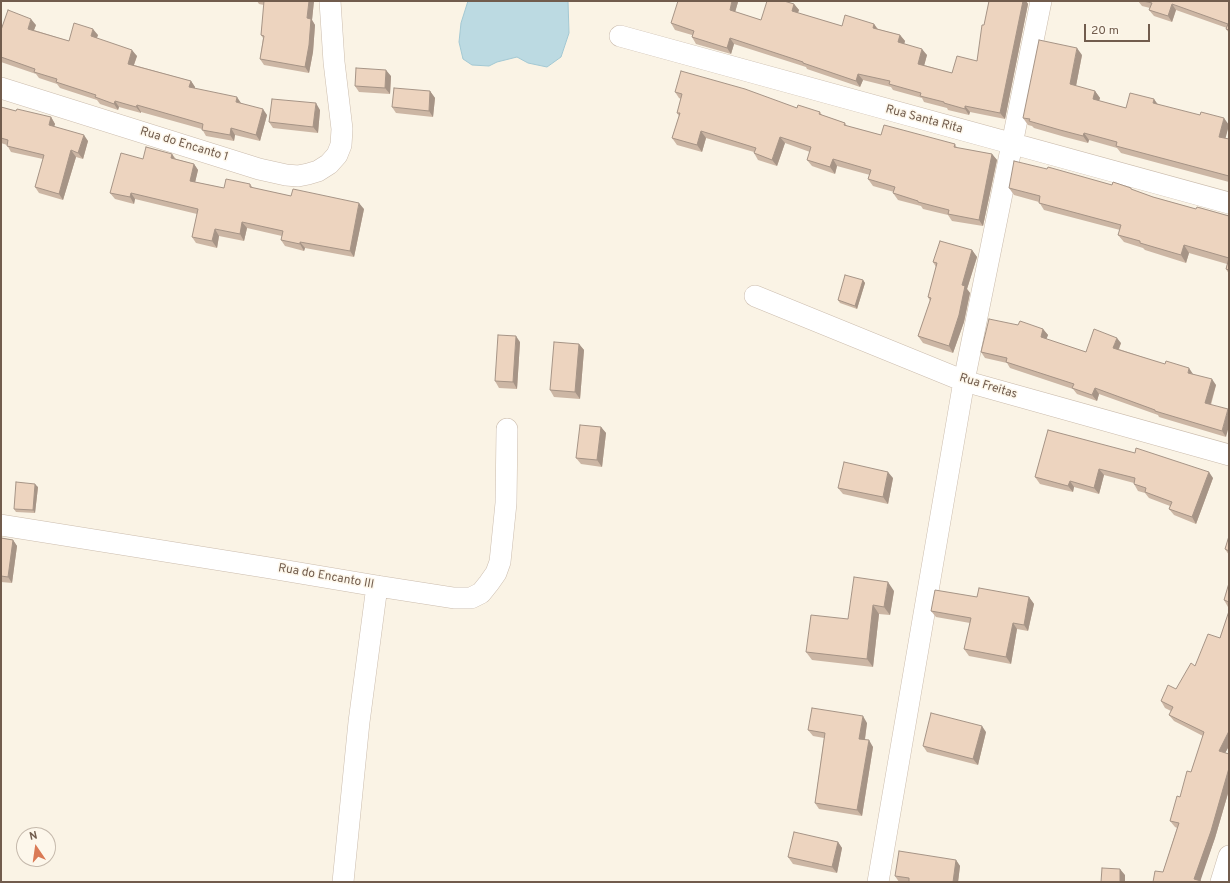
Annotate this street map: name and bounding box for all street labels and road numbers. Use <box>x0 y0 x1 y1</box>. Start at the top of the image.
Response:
street label: Rua Santa Rita <box>884 103 964 137</box>
street label: Rua do Encanto 1 <box>138 125 230 165</box>
street label: Rua Freitas <box>957 371 1019 403</box>
street label: Rua do Encanto III <box>277 561 375 593</box>

